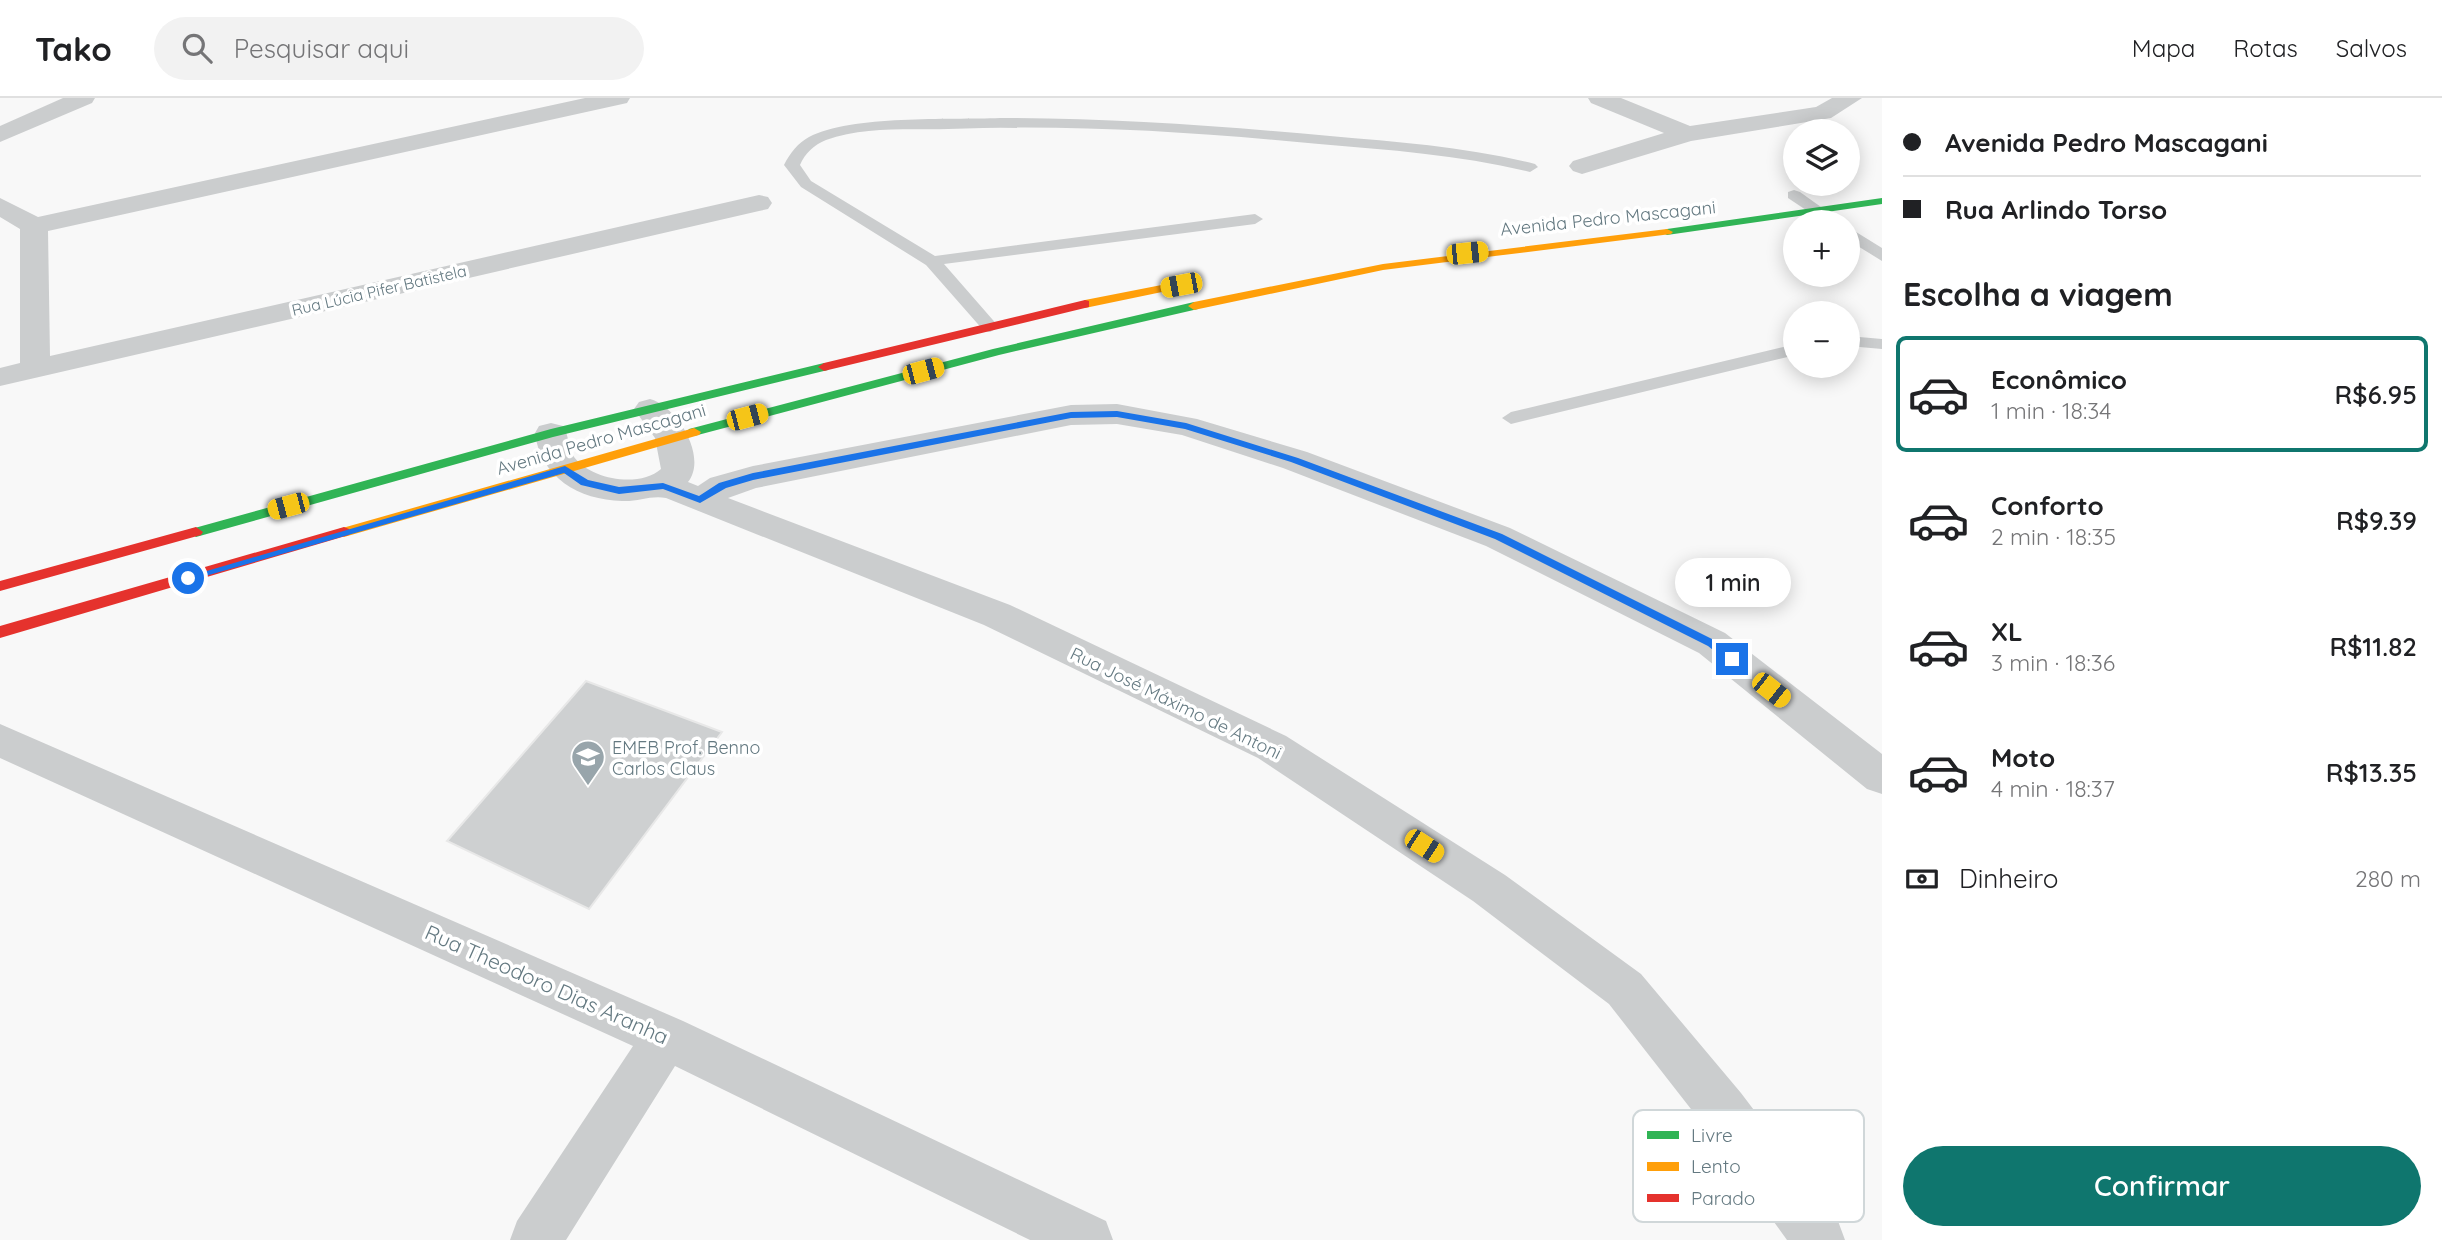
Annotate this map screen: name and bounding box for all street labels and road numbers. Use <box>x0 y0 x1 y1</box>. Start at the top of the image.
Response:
street label: Avenida Pedro Mascagani <box>1499 195 1717 241</box>
street label: Rua Lúcia Pifer Batistela <box>290 260 468 320</box>
street label: Avenida Pedro Mascagani <box>494 398 708 480</box>
street label: Rua José Máximo de Antoni <box>1067 642 1285 764</box>
street label: Rua Theodoro Dias Aranha <box>421 918 673 1050</box>

